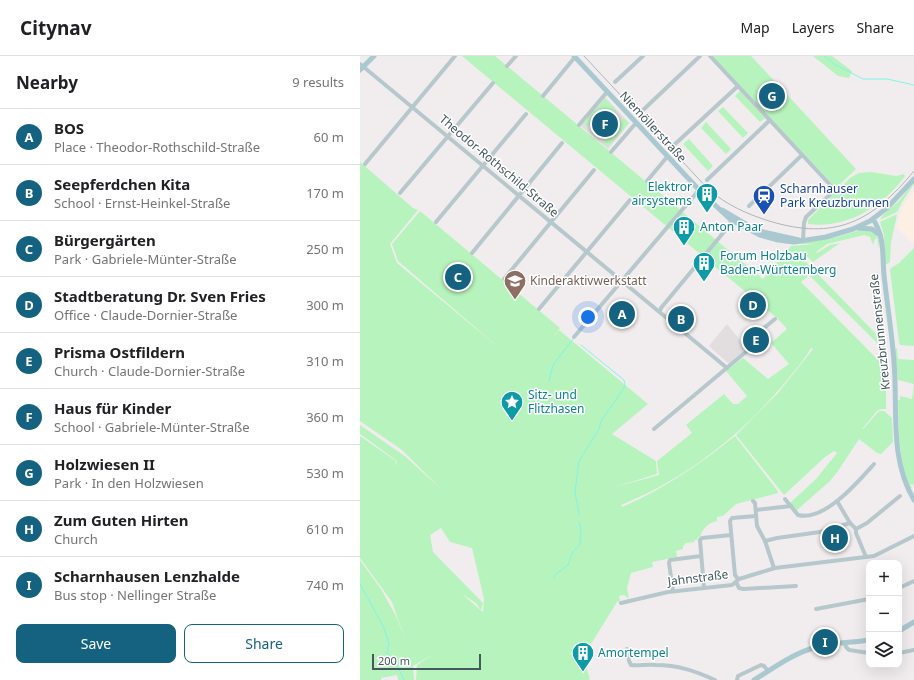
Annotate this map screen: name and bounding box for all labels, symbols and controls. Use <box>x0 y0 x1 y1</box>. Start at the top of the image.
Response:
text: Citynav <box>20 15 92 41</box>
text: Map <box>741 18 770 37</box>
text: Layers <box>792 18 834 37</box>
text: Share <box>856 18 894 37</box>
text: Nearby <box>16 71 78 94</box>
text: 9 results <box>292 73 344 91</box>
pin: G <box>759 81 785 111</box>
street label: Niemöllerstraße <box>616 87 691 166</box>
pin: F <box>592 109 618 139</box>
street label: Theodor-Rothschild-Straße <box>436 111 563 221</box>
text: BOS <box>54 118 84 138</box>
text: A <box>25 128 34 146</box>
text: 60 m <box>314 128 344 146</box>
text: Place · Theodor-Rothschild-Straße <box>54 138 260 156</box>
text: Seepferdchen Kita <box>54 174 190 194</box>
place label: Elektror airsystems <box>632 178 692 209</box>
place label: Scharnhauser Park Kreuzbrunnen <box>780 180 889 211</box>
building icon: Elektror airsystems <box>694 181 720 214</box>
station icon: Scharnhauser Park Kreuzbrunnen <box>751 183 777 216</box>
text: B <box>25 184 33 202</box>
text: 170 m <box>306 184 344 202</box>
text: School · Ernst-Heinkel-Straße <box>54 194 230 212</box>
building icon: Anton Paar <box>671 214 697 247</box>
place label: Anton Paar <box>700 218 763 235</box>
text: Bürgergärten <box>54 230 156 250</box>
text: C <box>25 240 33 258</box>
text: 250 m <box>306 240 344 258</box>
place label: Forum Holzbau Baden-Württemberg <box>720 247 836 278</box>
text: Park · Gabriele-Münter-Straße <box>54 250 237 268</box>
building icon: Forum Holzbau Baden-Württemberg <box>691 250 717 283</box>
pin: C <box>445 262 471 292</box>
school or university icon: Kinderaktivwerkstatt <box>502 268 528 301</box>
place label: Kinderaktivwerkstatt <box>530 272 647 289</box>
street label: Kreuzbrunnenstraße <box>865 273 894 391</box>
text: Stadtberatung Dr. Sven Fries <box>54 286 266 306</box>
pin: D <box>740 290 766 320</box>
text: D <box>24 296 34 314</box>
text: 300 m <box>306 296 344 314</box>
pin: A <box>609 299 635 329</box>
pin: B <box>668 304 694 334</box>
text: Office · Claude-Dornier-Straße <box>54 306 237 324</box>
your location <box>578 307 598 327</box>
pin: E <box>743 325 769 355</box>
text: Prisma Ostfildern <box>54 342 185 362</box>
text: E <box>25 352 33 370</box>
text: 310 m <box>306 352 344 370</box>
text: Church · Claude-Dornier-Straße <box>54 362 245 380</box>
place label: Sitz- und Flitzhasen <box>528 386 584 417</box>
place icon: Sitz- und Flitzhasen <box>499 389 525 422</box>
text: Haus für Kinder <box>54 398 171 418</box>
text: F <box>25 408 33 426</box>
text: 360 m <box>306 408 344 426</box>
text: School · Gabriele-Münter-Straße <box>54 418 250 436</box>
text: Holzwiesen II <box>54 454 155 474</box>
text: G <box>24 464 34 482</box>
text: 530 m <box>306 464 344 482</box>
text: Park · In den Holzwiesen <box>54 474 204 492</box>
text: Zum Guten Hirten <box>54 510 189 530</box>
text: H <box>24 520 34 538</box>
text: 610 m <box>306 520 344 538</box>
pin: H <box>822 523 848 553</box>
text: Church <box>54 530 98 548</box>
map controls <box>866 560 902 668</box>
button: + <box>866 560 902 596</box>
street label: Jahnstraße <box>666 565 729 590</box>
text: Scharnhausen Lenzhalde <box>54 566 240 586</box>
text: I <box>26 576 32 594</box>
text: 740 m <box>306 576 344 594</box>
text: Bus stop · Nellinger Straße <box>54 586 216 604</box>
button: − <box>866 596 902 632</box>
button: Save <box>16 624 176 663</box>
button: Share <box>184 624 344 663</box>
pin: I <box>812 627 838 657</box>
button: layers <box>866 632 902 668</box>
building icon: Amortempel <box>570 640 596 673</box>
place label: Amortempel <box>598 644 669 661</box>
scale bar <box>372 652 481 671</box>
text: 200 m <box>378 653 410 668</box>

